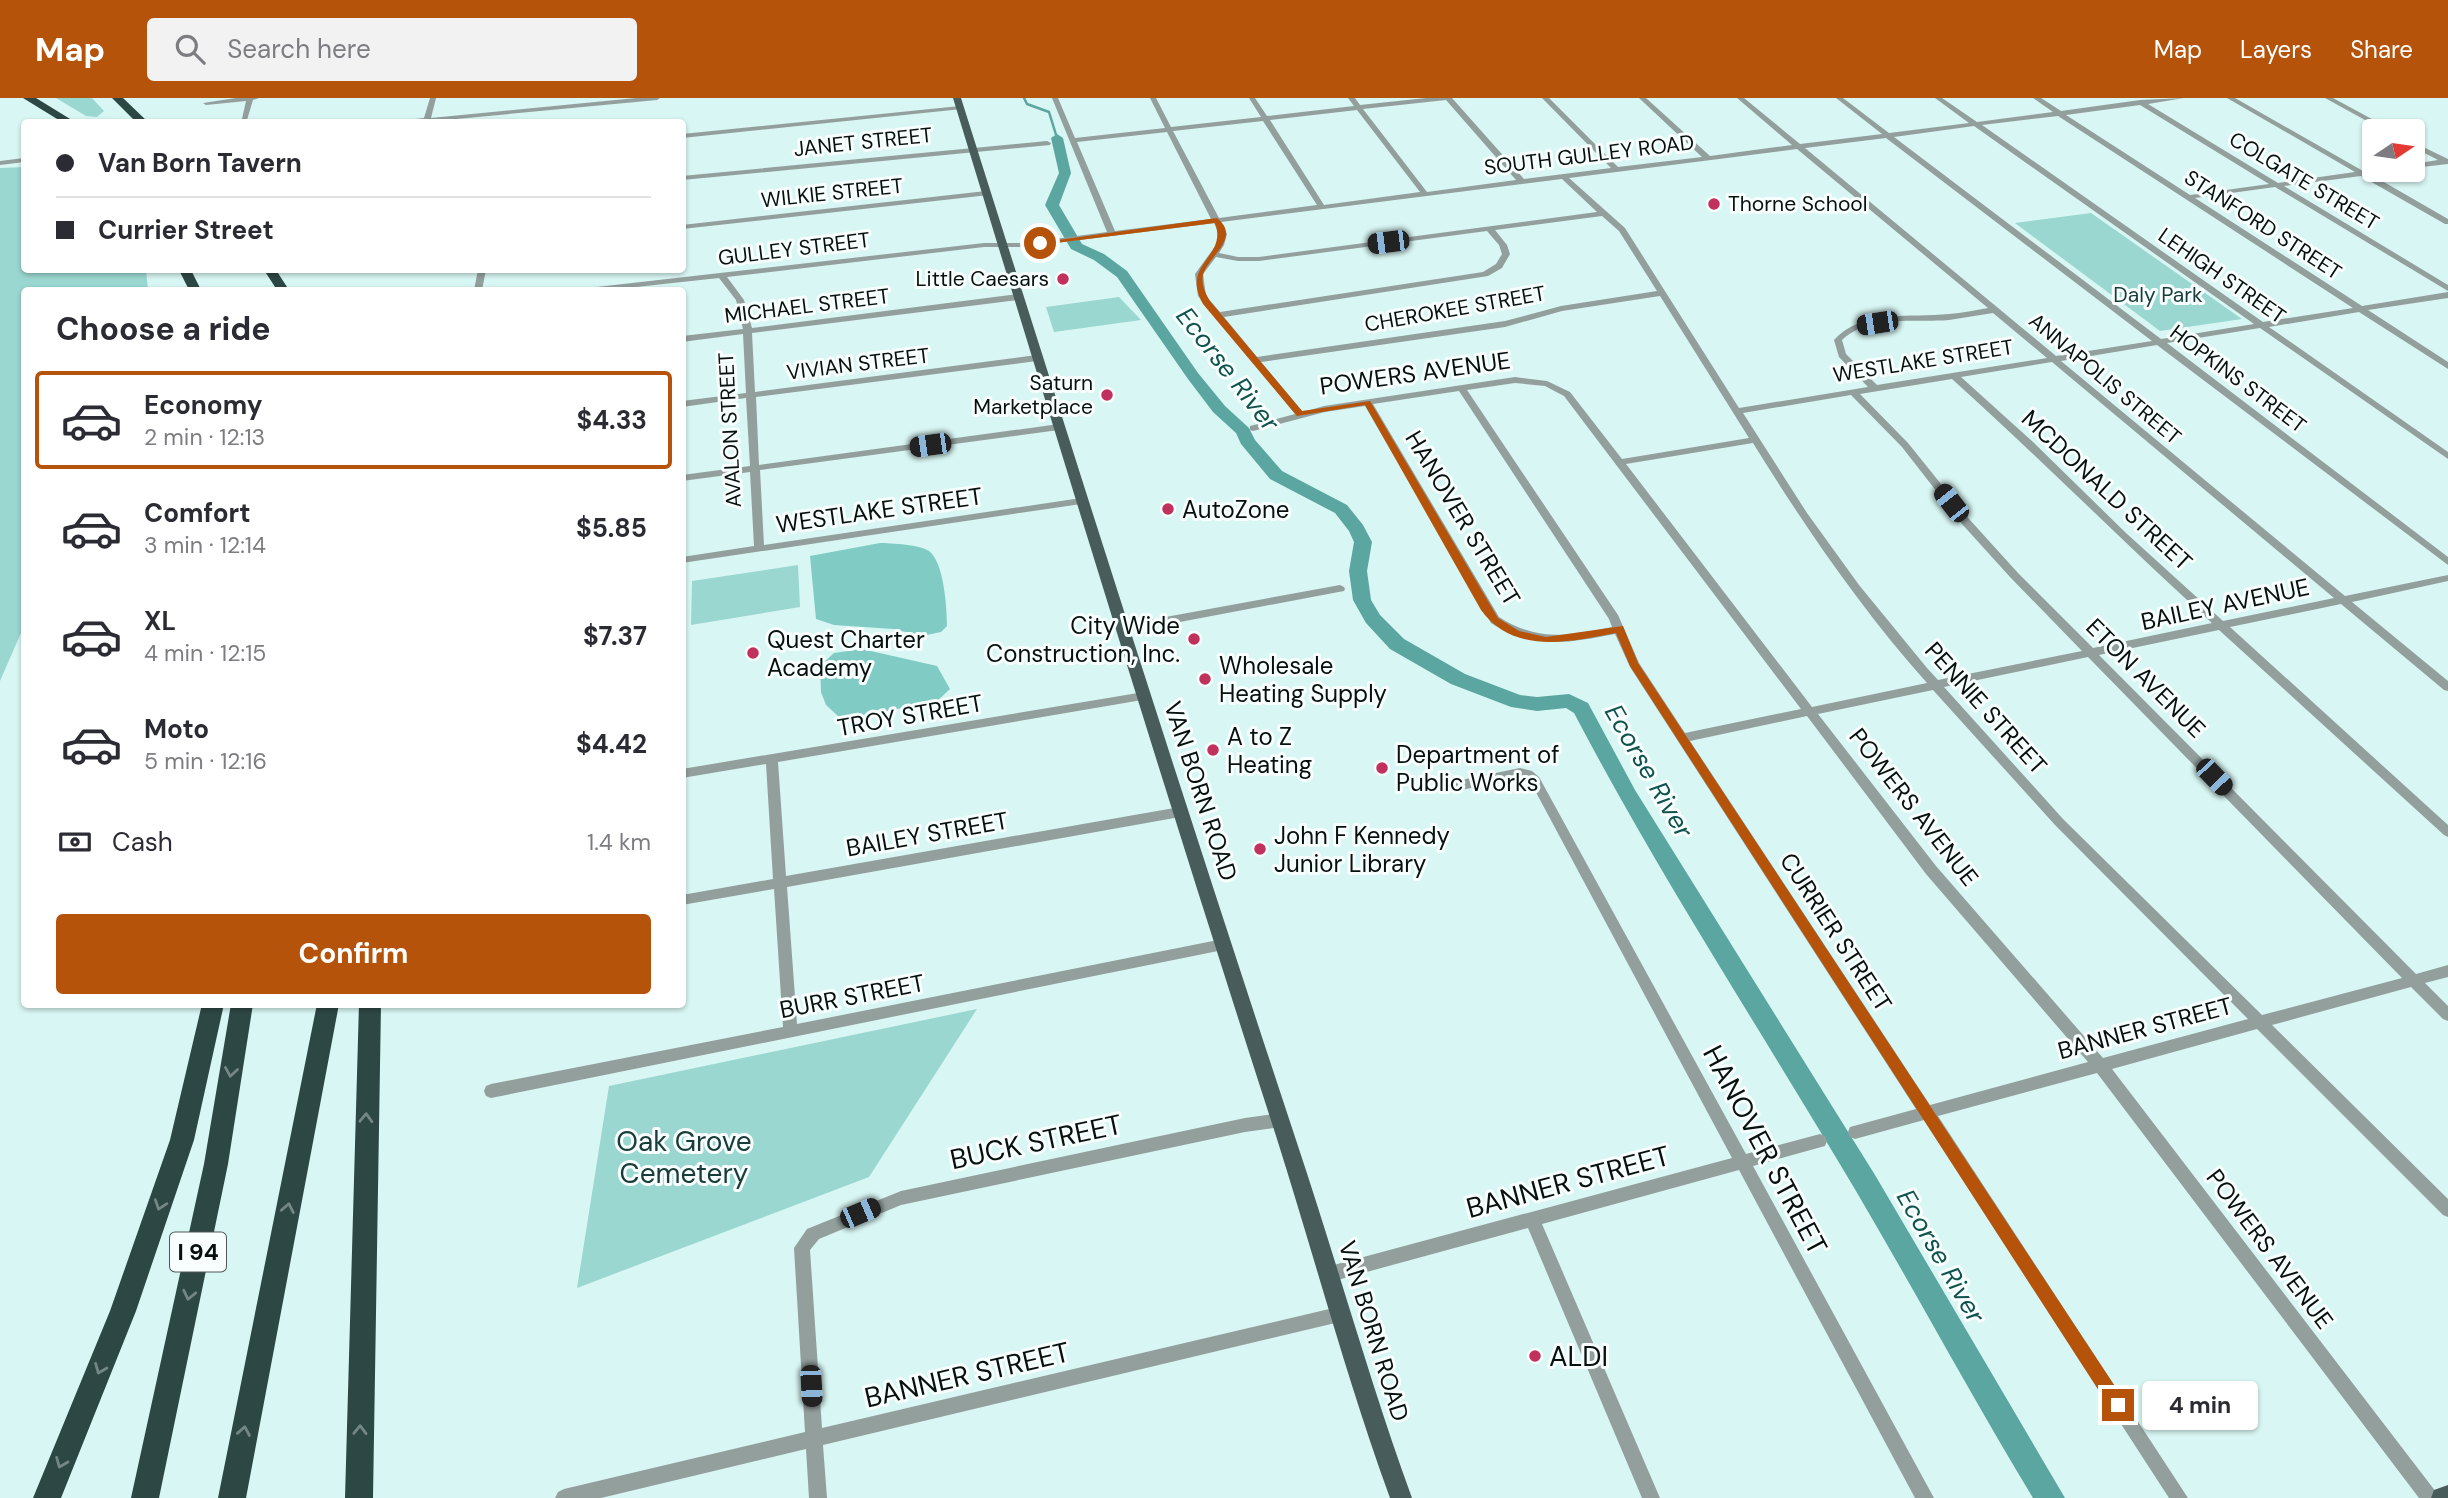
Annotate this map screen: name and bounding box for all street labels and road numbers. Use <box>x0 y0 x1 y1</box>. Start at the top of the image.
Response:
street label: JANET STREET <box>792 121 934 163</box>
street label: COLGATE STREET <box>2224 125 2384 237</box>
street label: SOUTH GULLEY ROAD <box>1482 128 1696 182</box>
street label: STANFORD STREET <box>2179 164 2347 286</box>
street label: WILKIE STREET <box>760 172 905 214</box>
street label: LEHIGH STREET <box>2153 222 2291 330</box>
street label: GULLEY STREET <box>716 226 872 272</box>
street label: CHEROKEE STREET <box>1362 279 1548 339</box>
street label: MICHAEL STREET <box>723 282 891 330</box>
street label: ANNAPOLIS STREET <box>2023 307 2187 451</box>
street label: HOPKINS STREET <box>2164 319 2312 440</box>
street label: WESTLAKE STREET <box>1831 333 2015 389</box>
street label: VIVIAN STREET <box>785 341 931 387</box>
street label: POWERS AVENUE <box>1318 344 1512 402</box>
street label: AVALON STREET <box>712 351 748 508</box>
street label: MCDONALD STREET <box>2015 403 2199 577</box>
street label: HANOVER STREET <box>1398 425 1528 611</box>
street label: WESTLAKE STREET <box>774 480 984 540</box>
street label: BAILEY AVENUE <box>2138 571 2312 637</box>
street label: ETON AVENUE <box>2080 612 2212 744</box>
street label: PENNIE STREET <box>1918 635 2054 781</box>
street label: TROY STREET <box>835 687 985 743</box>
street label: VAN BORN ROAD <box>1157 697 1245 885</box>
street label: POWERS AVENUE <box>1843 722 1985 892</box>
street label: BAILEY STREET <box>844 804 1010 864</box>
street label: CURRIER STREET <box>1773 847 1899 1017</box>
street label: BURR STREET <box>777 967 927 1025</box>
street label: BANNER STREET <box>2054 990 2236 1066</box>
street label: HANOVER STREET <box>1694 1039 1836 1261</box>
street label: BUCK STREET <box>947 1106 1125 1178</box>
street label: BANNER STREET <box>1462 1137 1674 1227</box>
street label: POWERS AVENUE <box>2200 1163 2340 1335</box>
road number: I 94 <box>170 1232 226 1272</box>
street label: VAN BORN ROAD <box>1332 1237 1416 1425</box>
street label: BANNER STREET <box>861 1333 1073 1417</box>

